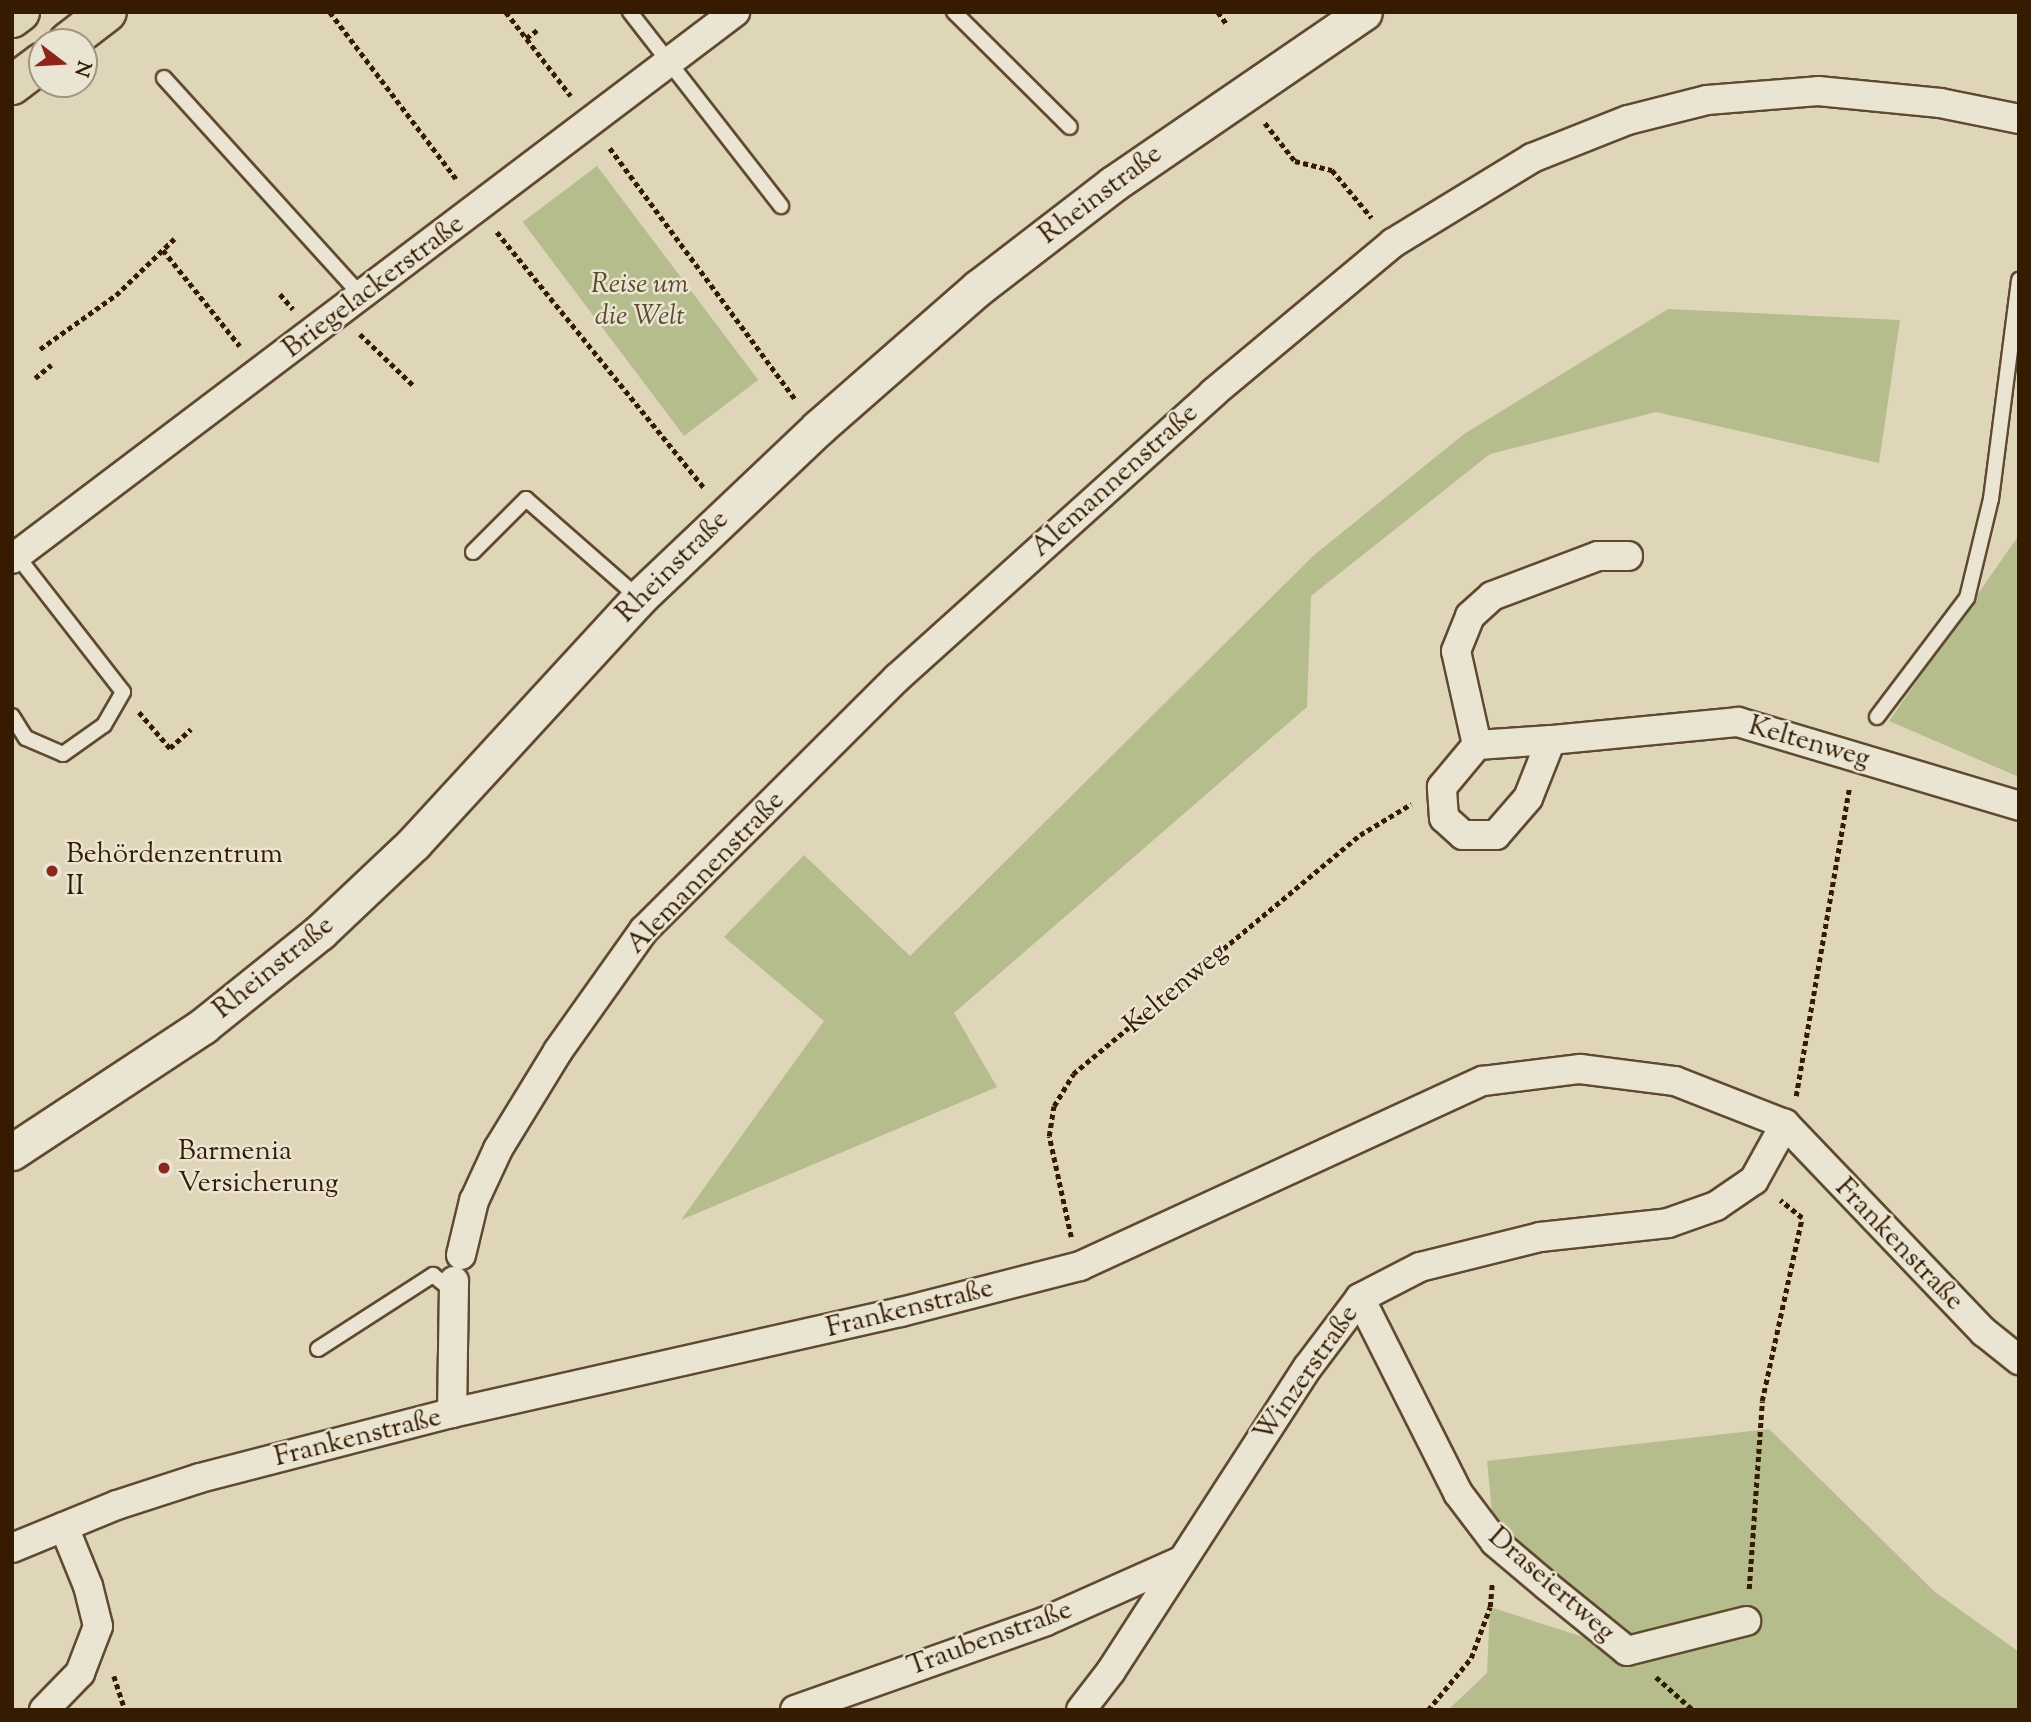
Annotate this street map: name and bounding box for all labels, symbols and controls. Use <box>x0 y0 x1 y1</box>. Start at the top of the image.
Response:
north arrow <box>28 28 98 98</box>
text: N <box>67 57 97 80</box>
street label: Rheinstraße <box>1033 138 1169 252</box>
street label: Briegelackerstraße <box>277 208 471 366</box>
park label: Reise um die Welt <box>591 268 689 334</box>
street label: Alemannenstraße <box>1024 397 1206 565</box>
street label: Rheinstraße <box>610 504 736 630</box>
street label: Keltenweg <box>1744 710 1874 776</box>
street label: Alemannenstraße <box>620 785 792 961</box>
place label: Behördenzentrum II <box>66 838 283 904</box>
marker: Behördenzentrum II <box>44 863 60 879</box>
street label: Rheinstraße <box>207 909 341 1027</box>
street label: Keltenweg <box>1117 936 1235 1042</box>
place label: Barmenia Versicherung <box>178 1135 338 1201</box>
marker: Barmenia Versicherung <box>156 1160 172 1176</box>
street label: Frankenstraße <box>1827 1172 1971 1318</box>
street label: Frankenstraße <box>823 1272 997 1346</box>
street label: Winzerstraße <box>1247 1299 1367 1449</box>
street label: Frankenstraße <box>271 1401 445 1475</box>
street label: Draseiertweg <box>1481 1521 1621 1649</box>
street label: Traubenstraße <box>903 1594 1077 1684</box>

